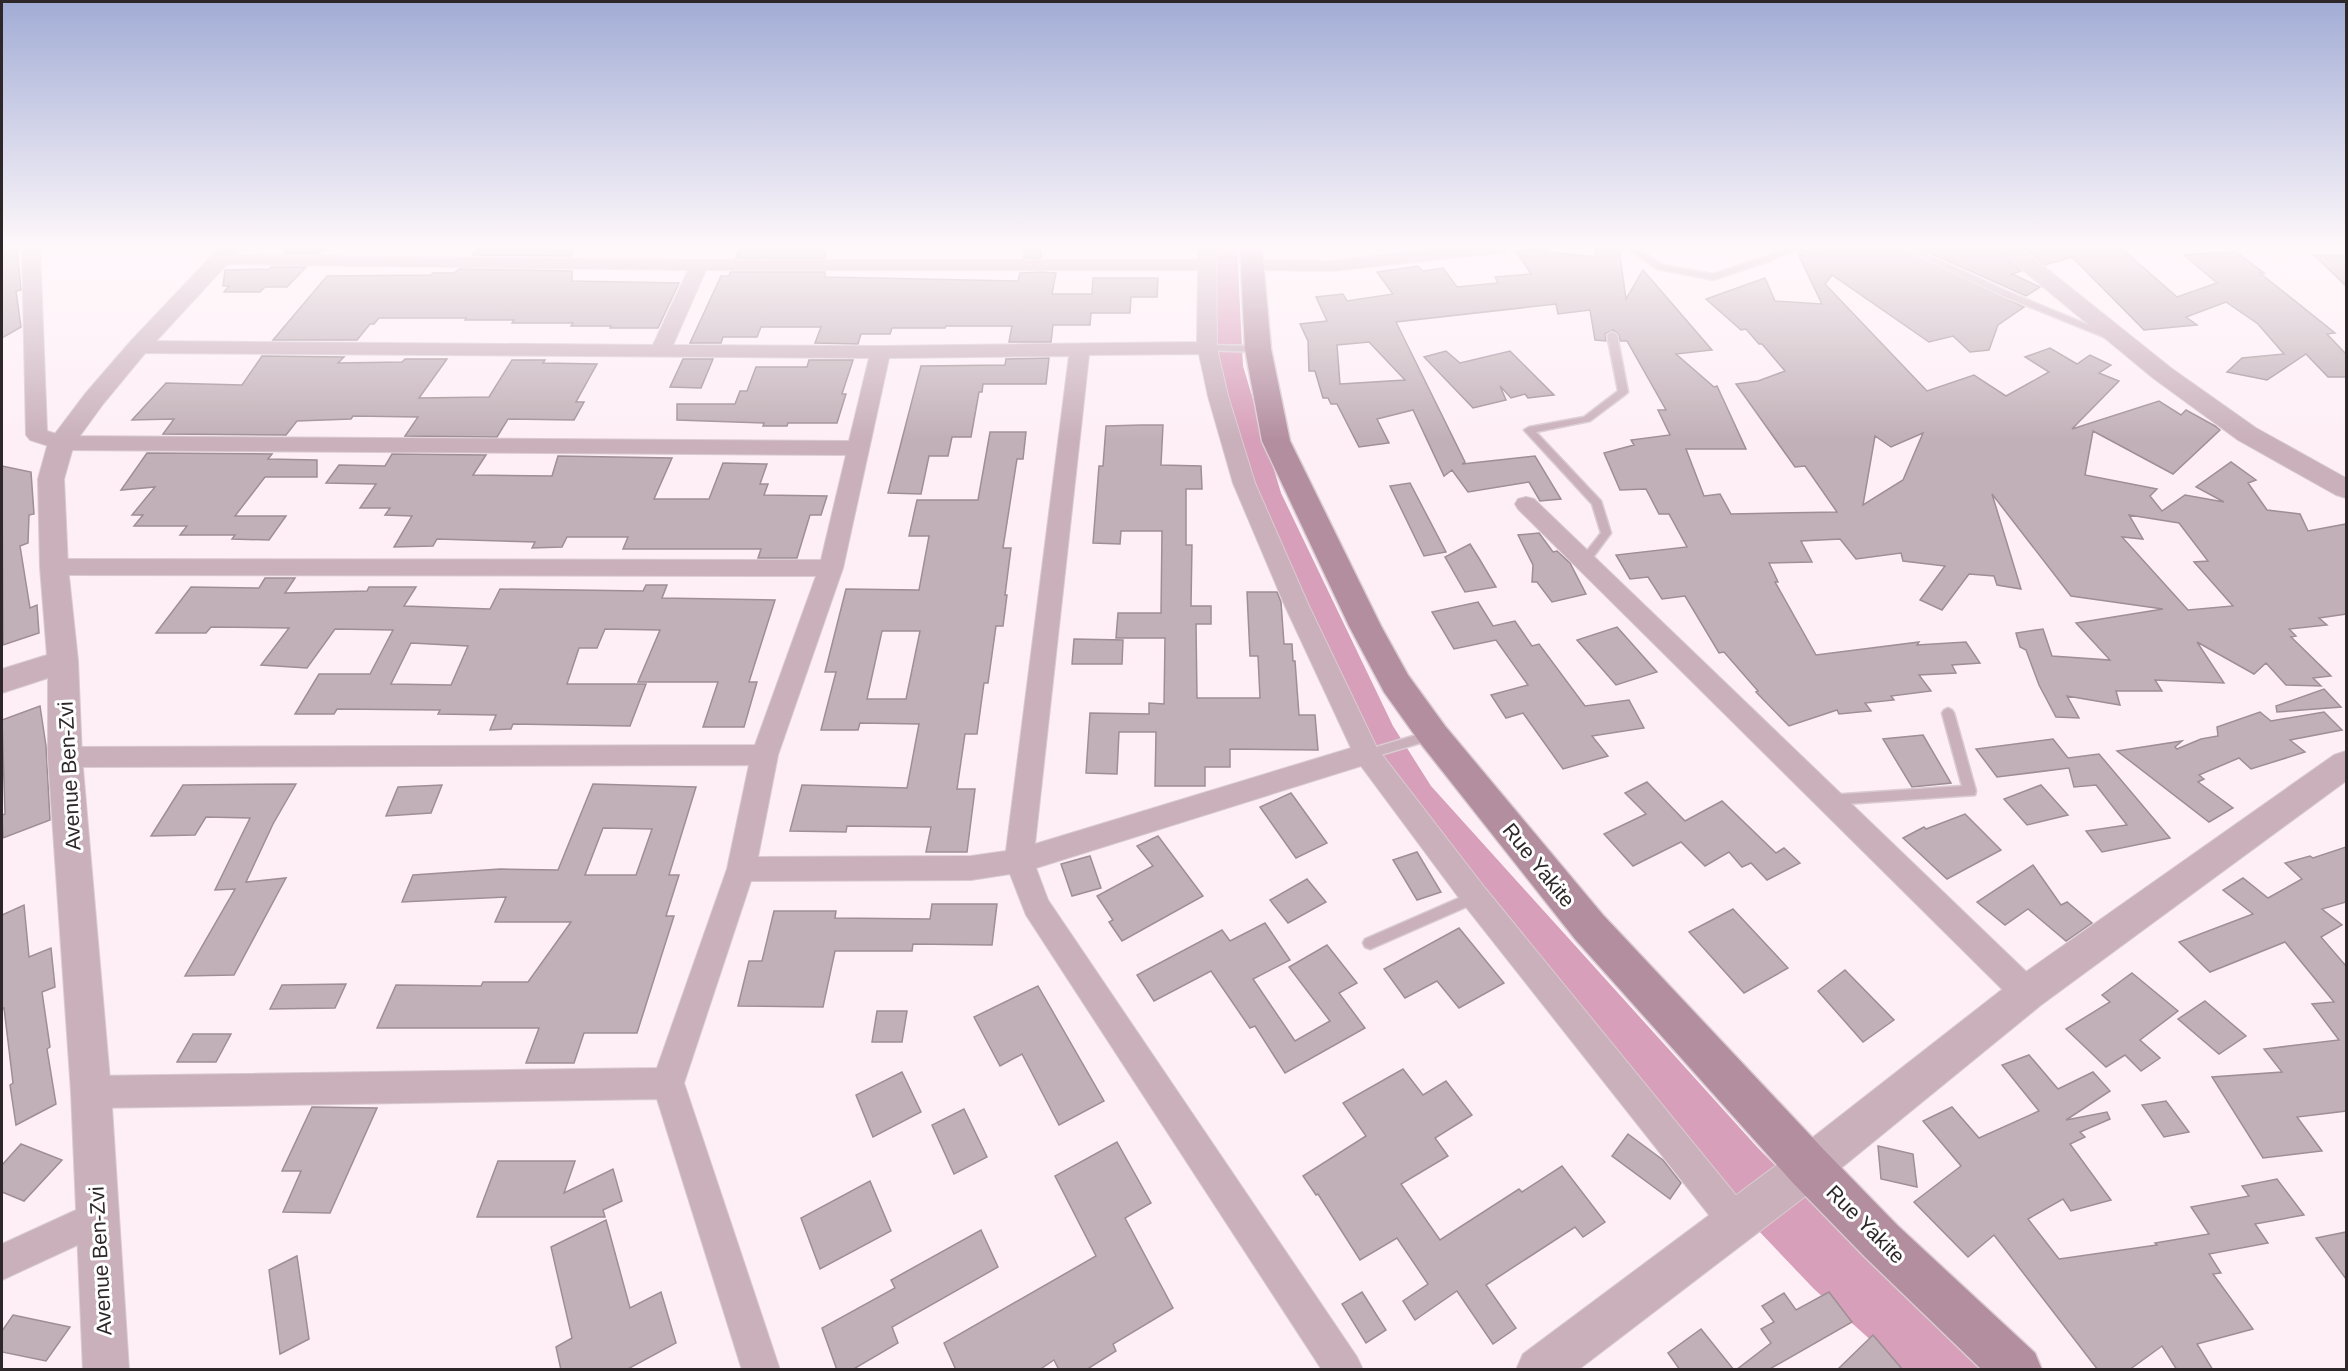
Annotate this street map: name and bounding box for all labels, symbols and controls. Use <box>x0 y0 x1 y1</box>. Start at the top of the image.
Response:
street label: Avenue Ben-Zvi <box>54 701 84 851</box>
street label: Rue Yakite <box>1498 819 1580 911</box>
street label: Rue Yakite <box>1822 1180 1910 1268</box>
street label: Avenue Ben-Zvi <box>85 1186 115 1336</box>

